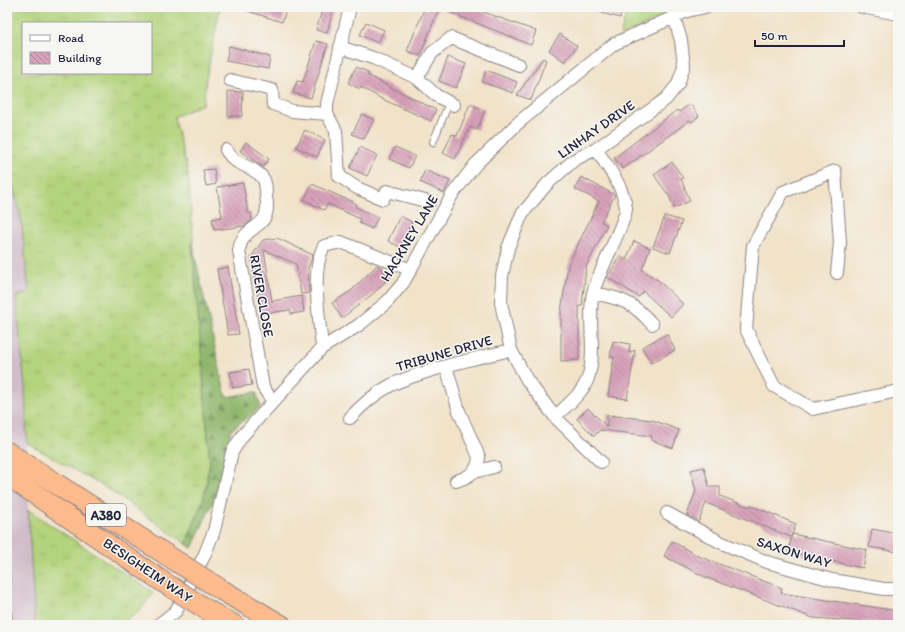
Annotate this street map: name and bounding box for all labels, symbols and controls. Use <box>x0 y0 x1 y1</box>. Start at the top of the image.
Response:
legend <box>22 22 152 74</box>
scale bar <box>755 22 844 48</box>
text: 50 m <box>761 29 787 43</box>
text: Road <box>58 31 84 45</box>
text: Building <box>58 51 102 65</box>
street label: LINHAY DRIVE <box>554 96 638 162</box>
street label: HACKNEY LANE <box>377 192 442 285</box>
street label: RIVER CLOSE <box>246 254 277 339</box>
street label: TRIBUNE DRIVE <box>394 332 494 375</box>
road number: A380 <box>86 504 126 526</box>
street label: SAXON WAY <box>755 533 833 572</box>
street label: BESIGHEIM WAY <box>100 534 196 607</box>

